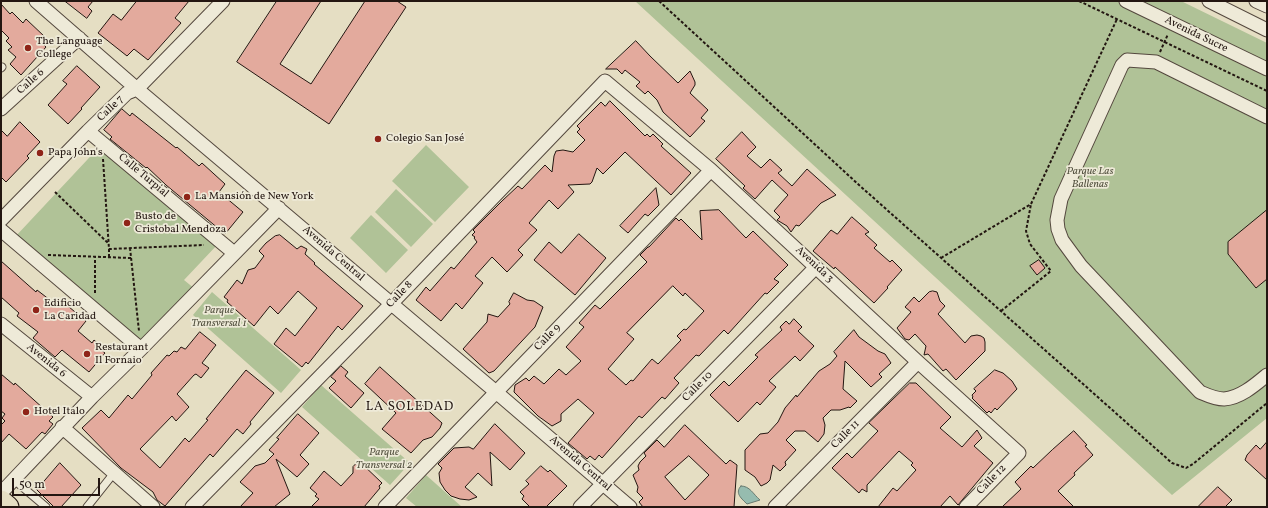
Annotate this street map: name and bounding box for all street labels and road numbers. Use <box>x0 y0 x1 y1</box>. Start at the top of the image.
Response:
street label: Avenida Sucre <box>1162 14 1230 56</box>
street label: Calle 6 <box>15 66 47 98</box>
street label: Calle 7 <box>95 93 127 125</box>
street label: Calle Turpial <box>115 151 171 201</box>
street label: Avenida Central <box>299 223 367 285</box>
street label: Avenida 3 <box>792 244 836 286</box>
street label: Calle 8 <box>384 279 416 311</box>
street label: Calle 9 <box>532 322 564 354</box>
street label: Avenida 6 <box>23 341 69 381</box>
street label: Calle 10 <box>680 369 716 405</box>
street label: Calle 11 <box>829 418 863 452</box>
street label: Avenida Central <box>546 433 614 495</box>
street label: Calle 12 <box>974 462 1010 498</box>

